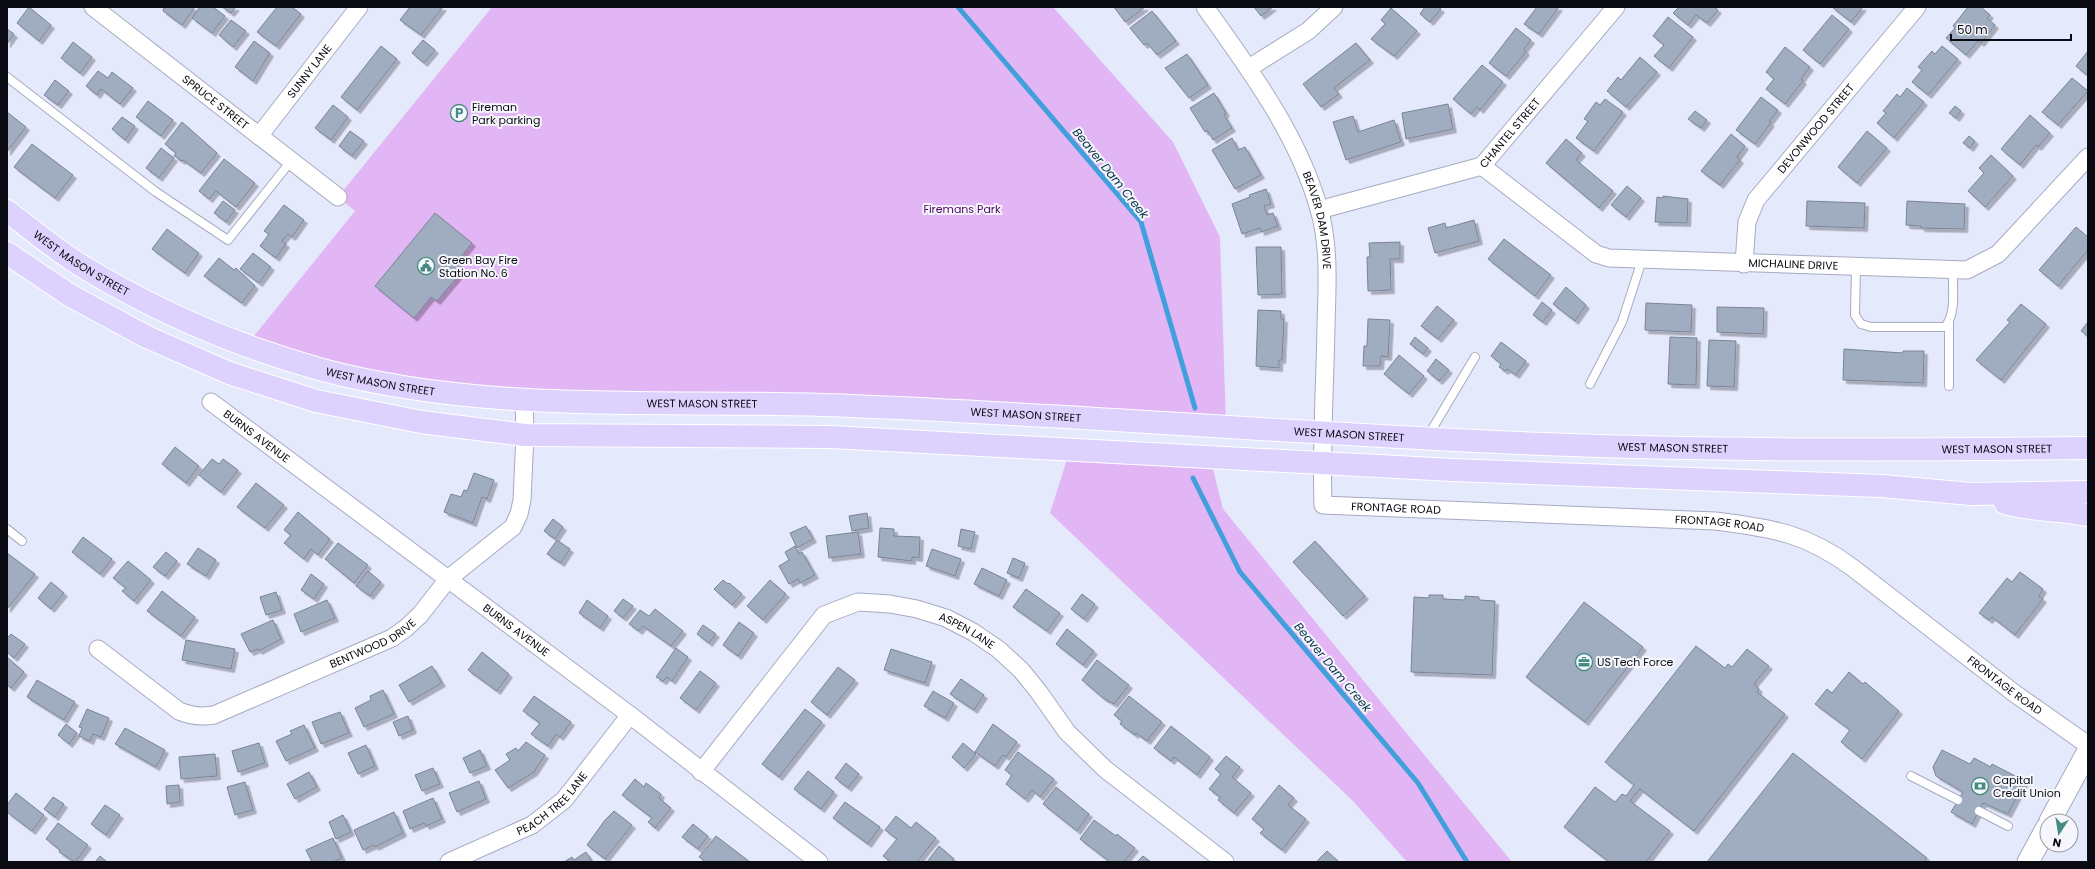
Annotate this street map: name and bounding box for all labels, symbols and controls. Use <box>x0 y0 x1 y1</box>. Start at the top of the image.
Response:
scale bar <box>1951 16 2071 42</box>
text: 50 m <box>1957 21 1988 38</box>
street label: SUNNY LANE <box>283 41 335 102</box>
street label: SPRUCE STREET <box>179 71 252 133</box>
street label: DEVONWOOD STREET <box>1773 80 1858 177</box>
street label: CHANTEL STREET <box>1476 95 1544 171</box>
place label: Fireman Park parking <box>472 99 540 128</box>
parking icon: Fireman Park parking <box>449 103 469 123</box>
water label: Beaver Dam Creek <box>1069 124 1154 223</box>
street label: BEAVER DAM DRIVE <box>1299 169 1335 270</box>
park label: Firemans Park <box>923 201 1001 217</box>
street label: WEST MASON STREET <box>30 226 132 300</box>
place label: Green Bay Fire Station No. 6 <box>439 252 518 281</box>
street label: MICHALINE DRIVE <box>1748 255 1838 274</box>
public building icon: Green Bay Fire Station No. 6 <box>416 256 436 276</box>
street label: WEST MASON STREET <box>324 363 436 400</box>
street label: WEST MASON STREET <box>647 395 758 412</box>
street label: WEST MASON STREET <box>970 404 1082 426</box>
street label: BURNS AVENUE <box>220 406 293 466</box>
street label: WEST MASON STREET <box>1293 423 1405 445</box>
street label: WEST MASON STREET <box>1617 438 1728 457</box>
street label: WEST MASON STREET <box>1941 440 2052 457</box>
street label: FRONTAGE ROAD <box>1351 498 1441 518</box>
street label: FRONTAGE ROAD <box>1675 511 1766 536</box>
street label: BURNS AVENUE <box>480 600 553 660</box>
street label: ASPEN LANE <box>937 608 998 653</box>
street label: BENTWOOD DRIVE <box>327 615 419 672</box>
water label: Beaver Dam Creek <box>1290 618 1376 716</box>
office icon: US Tech Force <box>1574 652 1594 672</box>
street label: FRONTAGE ROAD <box>1964 652 2046 719</box>
place label: US Tech Force <box>1597 654 1674 670</box>
street label: PEACH TREE LANE <box>514 768 591 839</box>
place label: Capital Credit Union <box>1993 772 2061 801</box>
bank icon: Capital Credit Union <box>1970 776 1990 796</box>
north arrow <box>2039 813 2079 853</box>
text: N <box>2051 834 2063 851</box>

